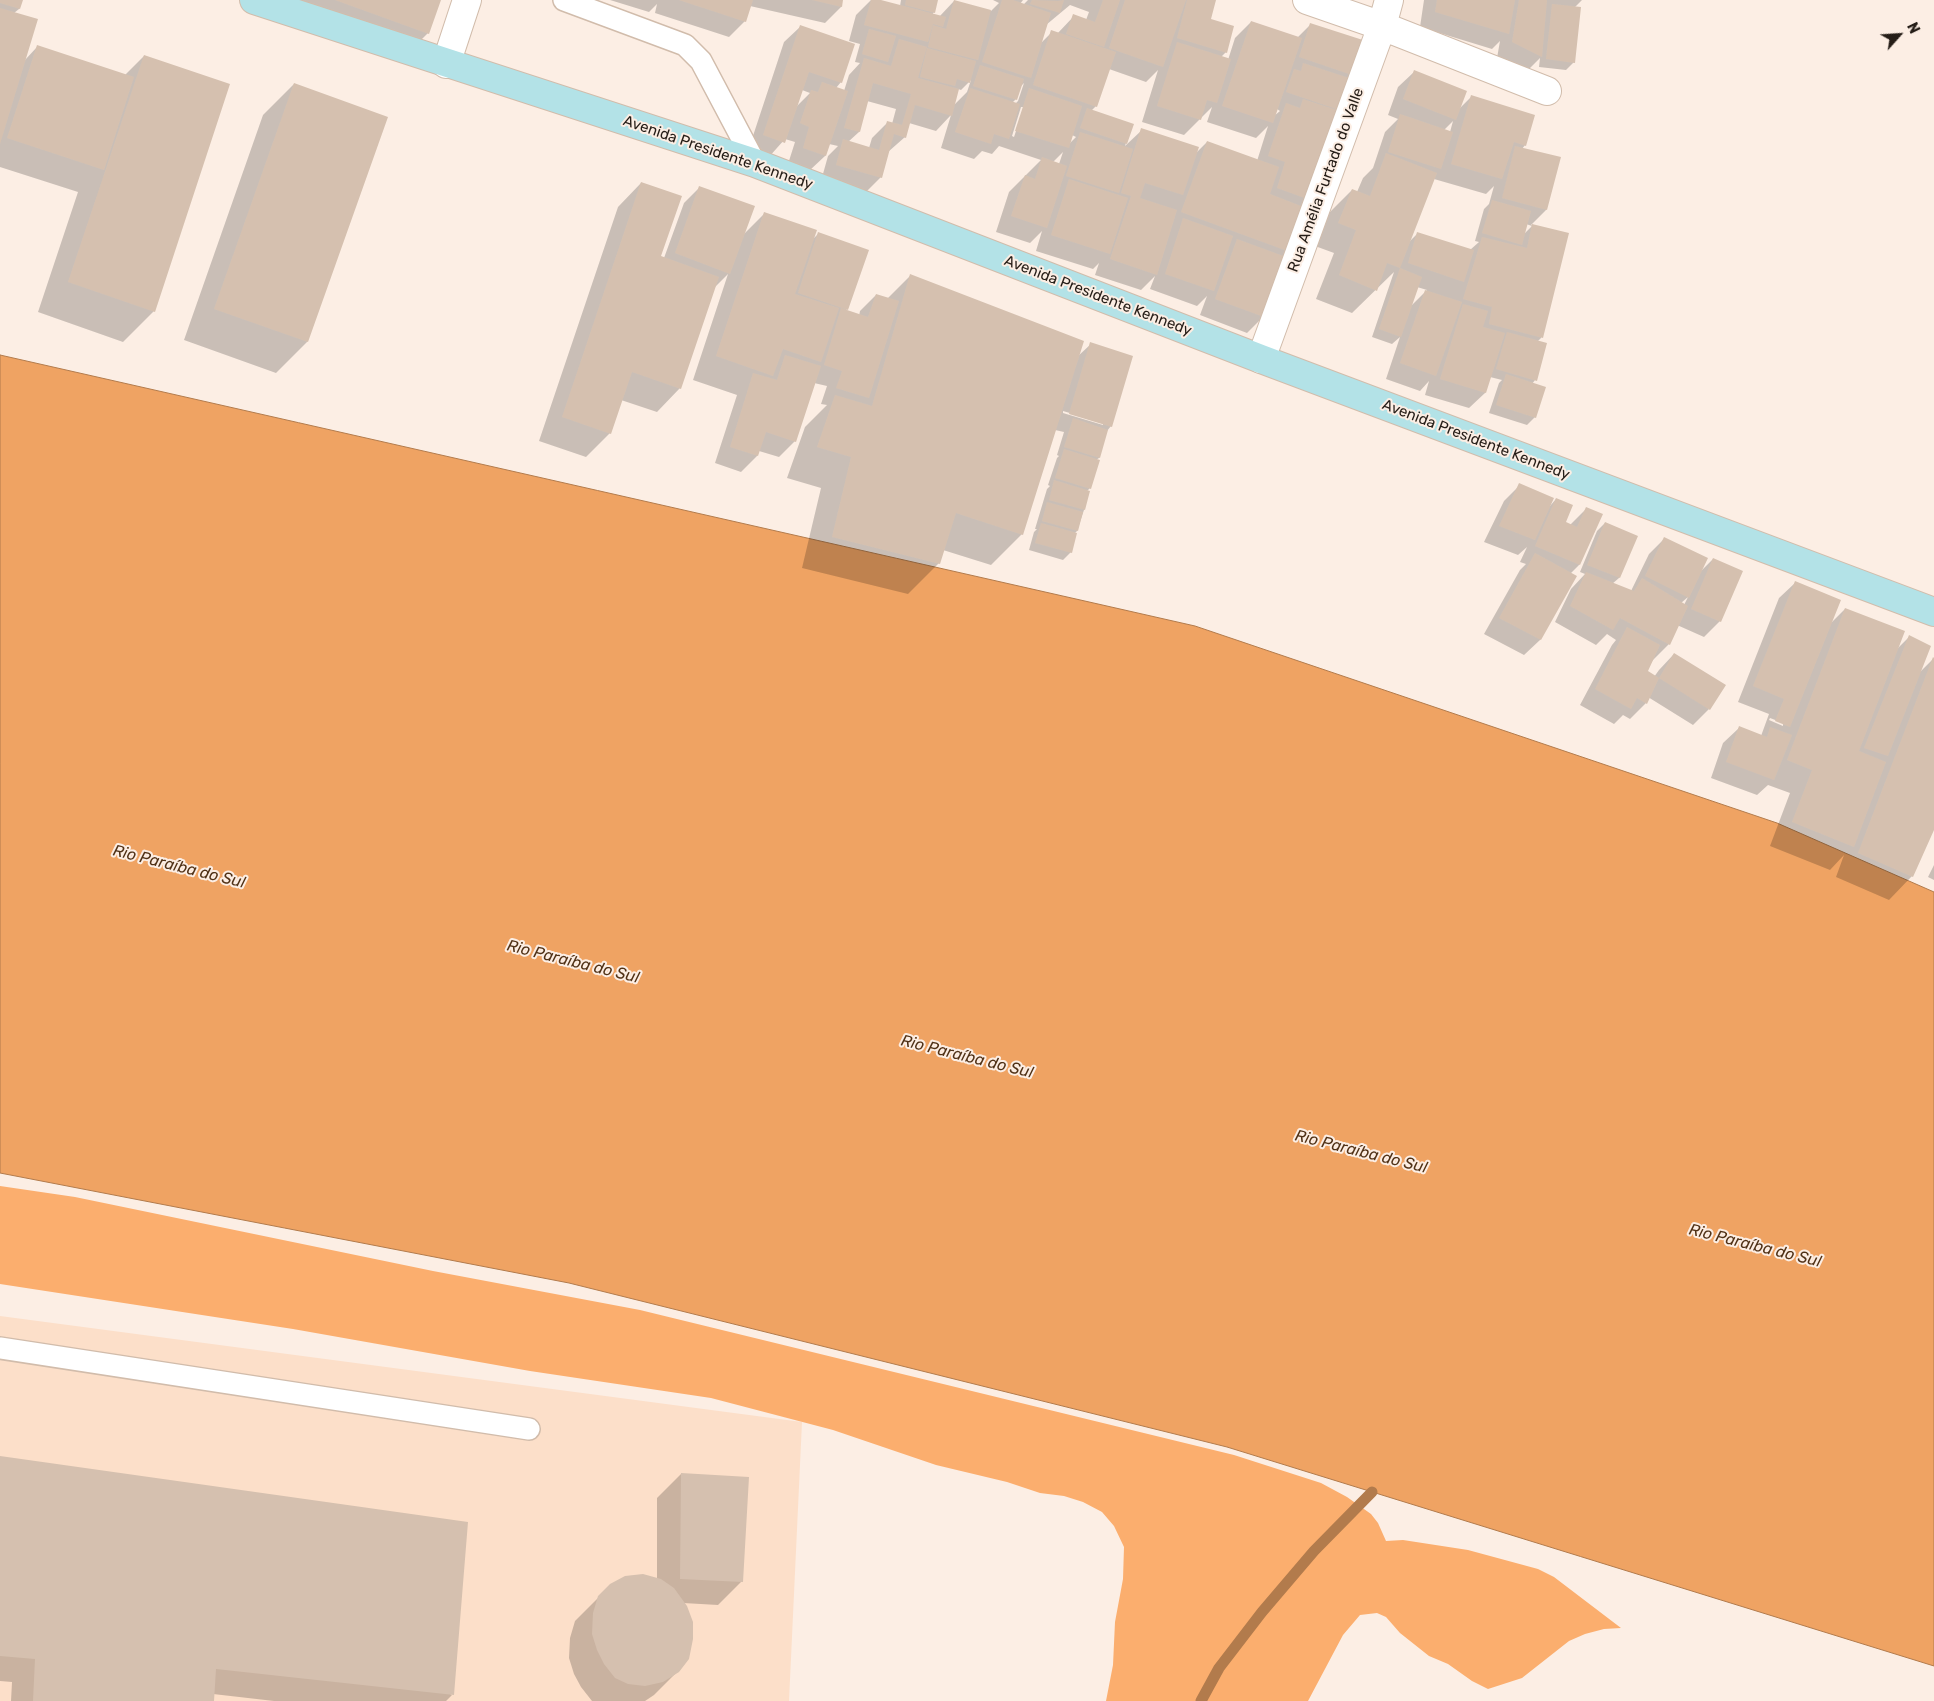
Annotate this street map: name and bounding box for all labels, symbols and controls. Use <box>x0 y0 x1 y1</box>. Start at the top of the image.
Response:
north arrow <box>1874 10 1924 60</box>
text: N <box>1903 20 1923 36</box>
street label: Rua Amélia Furtado do Valle <box>1284 85 1368 275</box>
street label: Avenida Presidente Kennedy <box>621 112 815 194</box>
street label: Avenida Presidente Kennedy <box>1002 252 1194 340</box>
street label: Avenida Presidente Kennedy <box>1380 396 1572 484</box>
water label: Rio Paraíba do Sul <box>111 841 247 893</box>
water label: Rio Paraíba do Sul <box>505 936 641 988</box>
water label: Rio Paraíba do Sul <box>899 1031 1035 1083</box>
water label: Rio Paraíba do Sul <box>1293 1126 1429 1178</box>
water label: Rio Paraíba do Sul <box>1687 1220 1823 1272</box>

